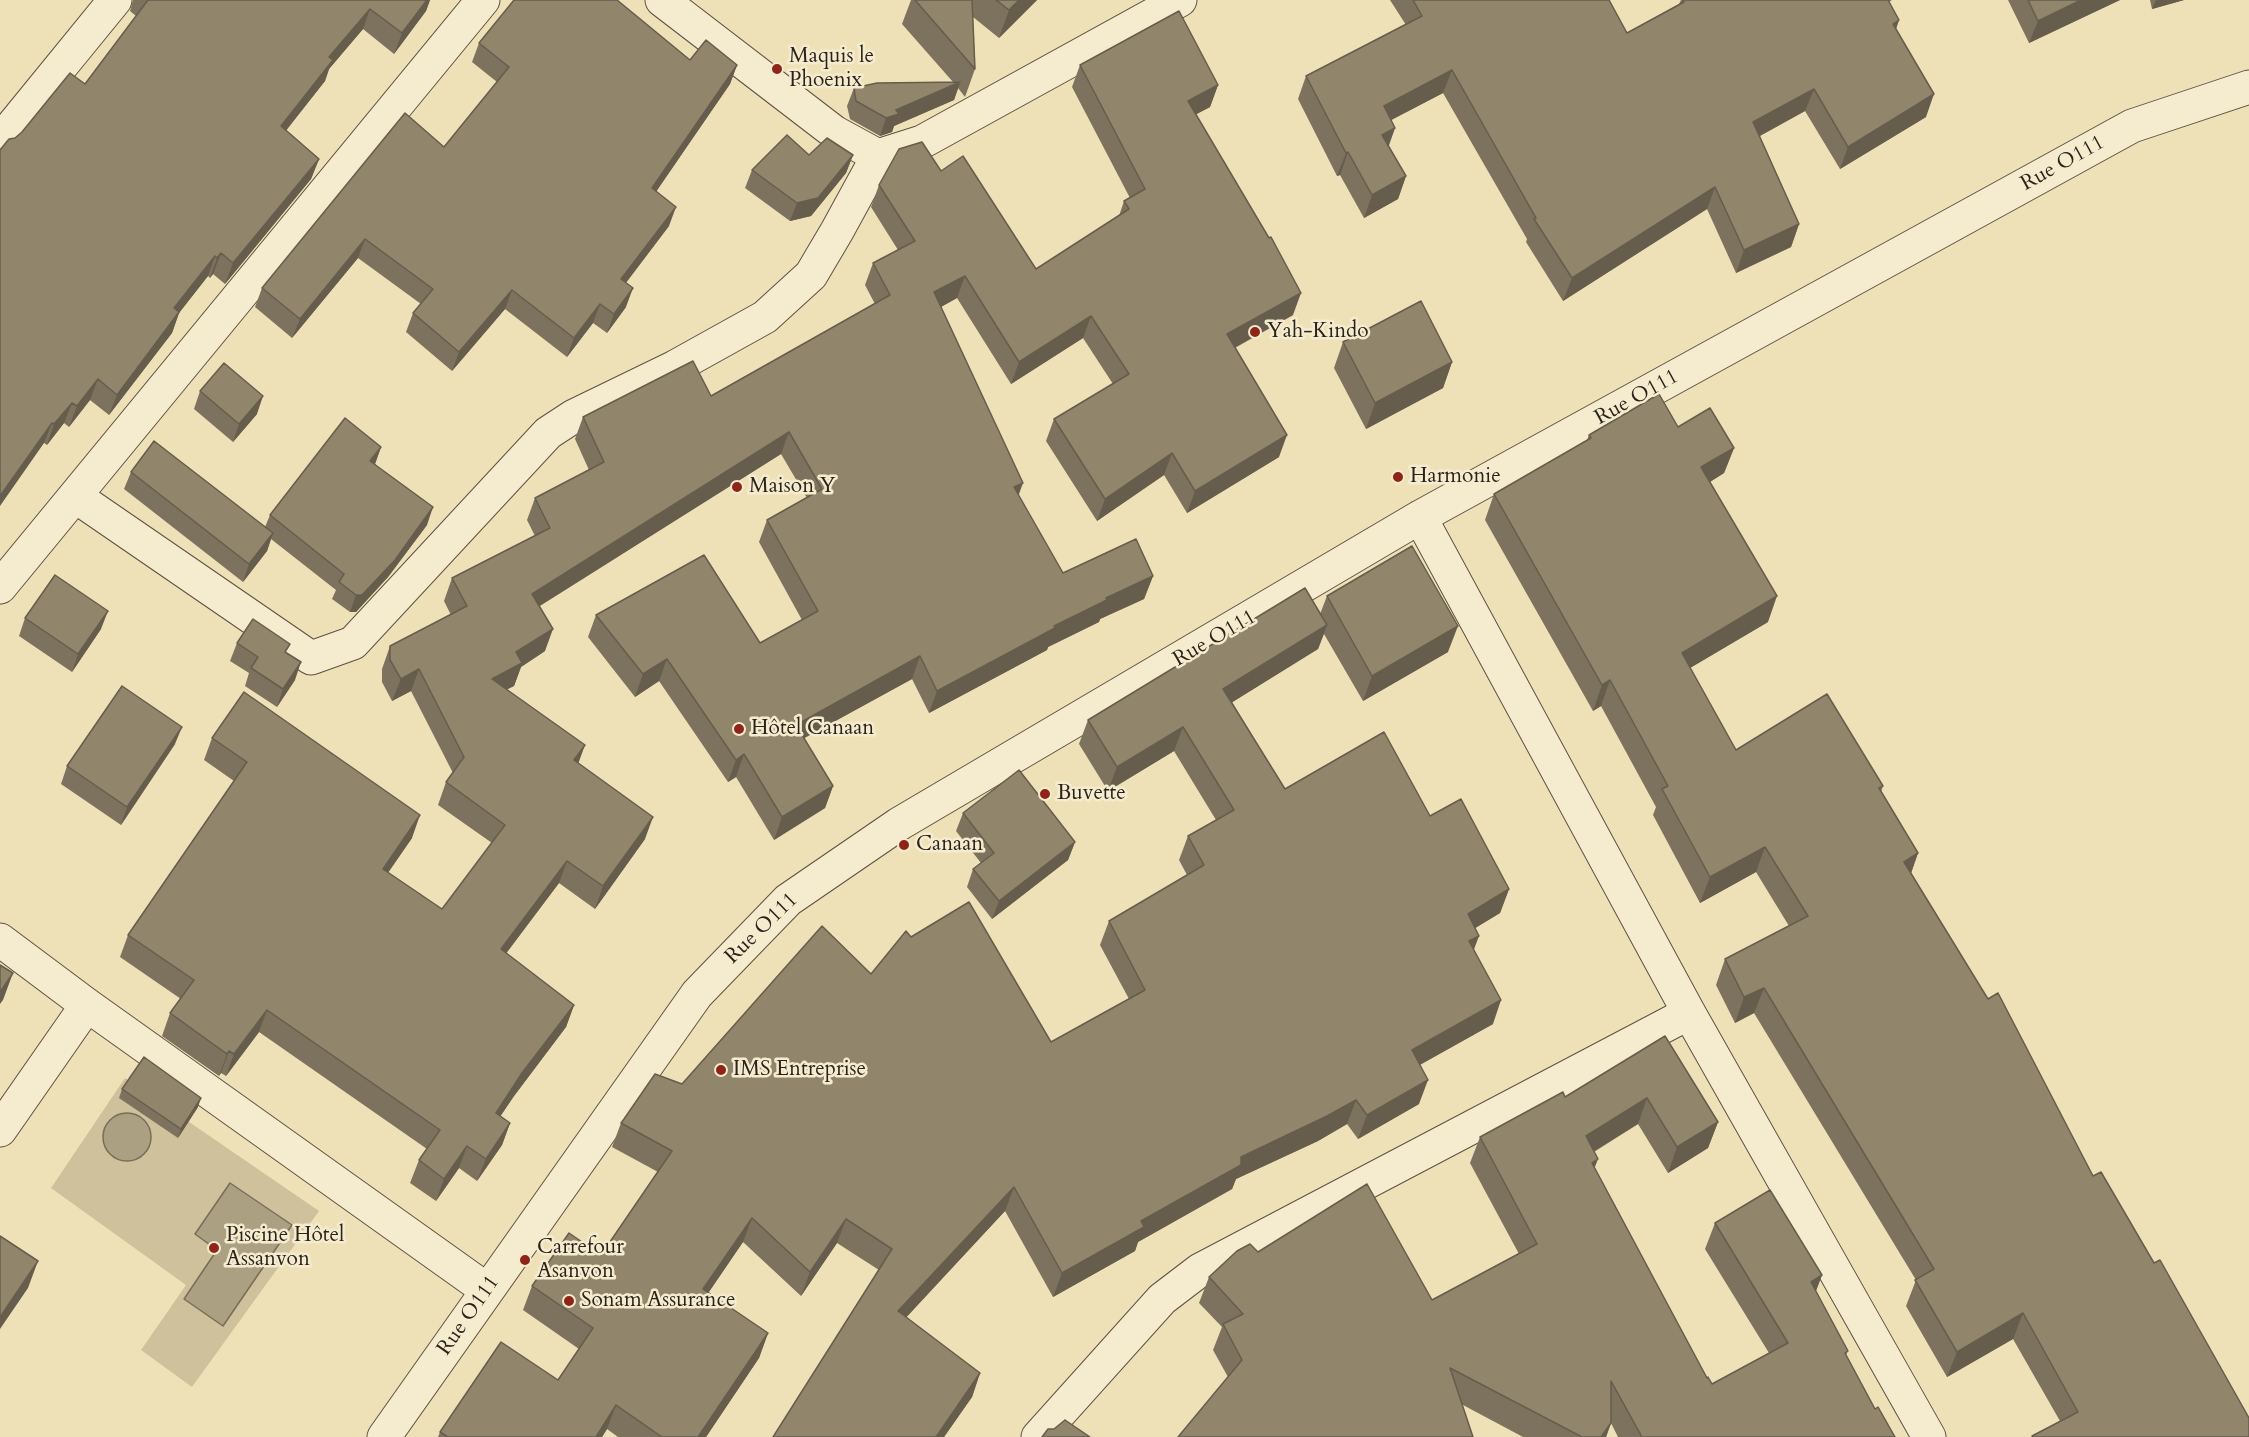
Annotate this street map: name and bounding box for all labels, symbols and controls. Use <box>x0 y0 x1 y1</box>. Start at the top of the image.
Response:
place label: Maquis le Phoenix <box>789 44 874 94</box>
marker: Maquis le Phoenix <box>770 62 784 76</box>
street label: Rue O111 <box>2017 131 2109 197</box>
place label: Yah-Kindo <box>1267 319 1369 345</box>
marker: Yah-Kindo <box>1248 325 1262 339</box>
street label: Rue O111 <box>1591 365 1683 431</box>
place label: Harmonie <box>1410 464 1501 490</box>
marker: Harmonie <box>1391 470 1405 484</box>
place label: Maison Y <box>749 474 835 500</box>
marker: Maison Y <box>730 480 744 494</box>
street label: Rue O111 <box>1169 605 1261 673</box>
place label: Hôtel Canaan <box>751 716 874 742</box>
marker: Hôtel Canaan <box>732 722 746 736</box>
place label: Buvette <box>1057 781 1126 807</box>
marker: Buvette <box>1038 787 1052 801</box>
place label: Canaan <box>916 832 983 858</box>
marker: Canaan <box>897 838 911 852</box>
street label: Rue O111 <box>720 888 804 970</box>
place label: IMS Entreprise <box>733 1057 866 1083</box>
marker: IMS Entreprise <box>714 1063 728 1077</box>
place label: Piscine Hôtel Assanvon <box>226 1223 344 1273</box>
place label: Carrefour Asanvon <box>537 1235 624 1285</box>
marker: Piscine Hôtel Assanvon <box>207 1241 221 1255</box>
marker: Carrefour Asanvon <box>518 1253 532 1267</box>
street label: Rue O111 <box>432 1271 506 1361</box>
place label: Sonam Assurance <box>581 1288 736 1314</box>
marker: Sonam Assurance <box>562 1294 576 1308</box>

